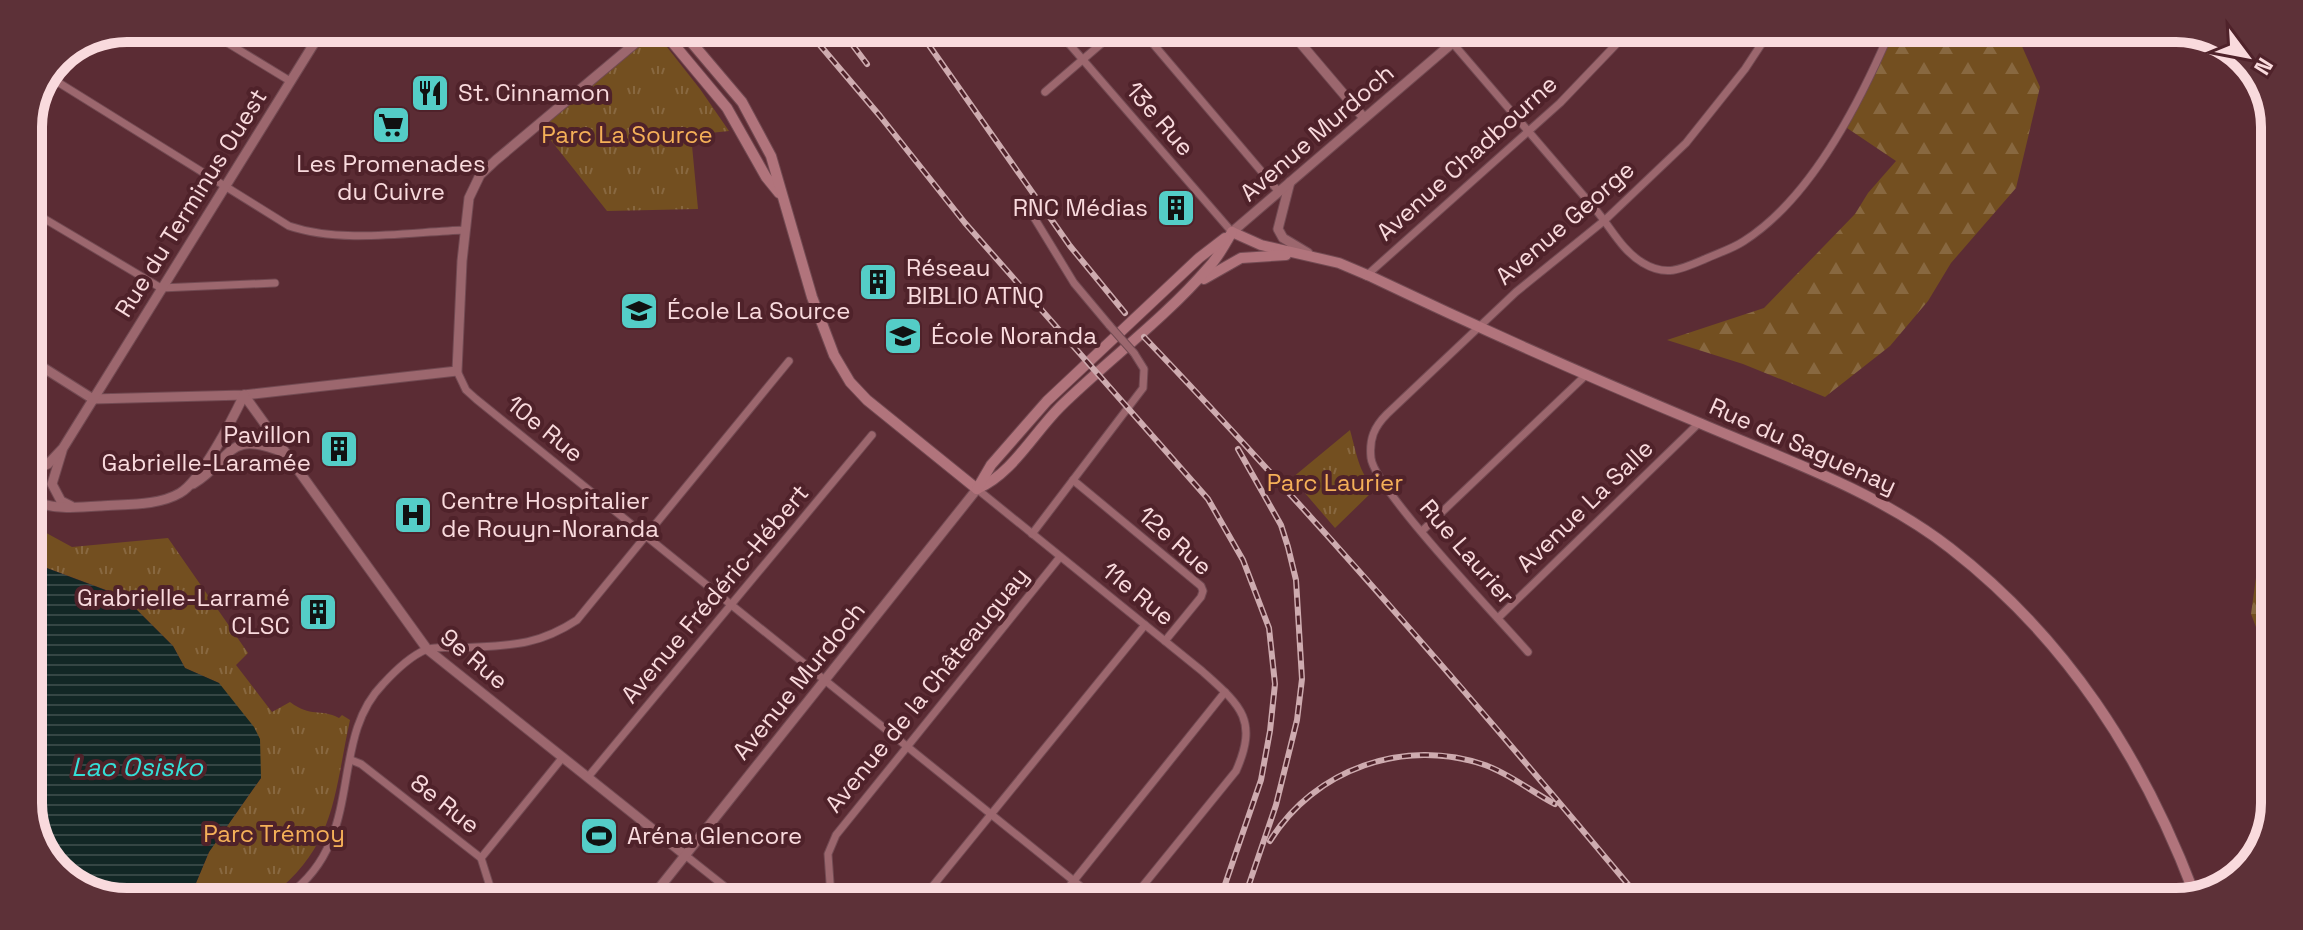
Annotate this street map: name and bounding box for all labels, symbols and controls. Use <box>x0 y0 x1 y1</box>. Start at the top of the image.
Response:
north arrow <box>2207 16 2287 96</box>
text: N <box>2248 53 2280 80</box>
street label: Avenue Murdoch <box>1233 57 1400 208</box>
street label: Avenue Chadbourne <box>1370 68 1564 247</box>
restaurant icon: St. Cinnamon <box>409 72 451 114</box>
street label: 13e Rue <box>1120 75 1201 162</box>
place label: St. Cinnamon <box>458 77 610 108</box>
street label: Rue du Terminus Ouest <box>108 83 274 323</box>
supermarket icon: Les Promenades du Cuivre <box>370 104 412 146</box>
park label: Parc La Source <box>541 119 713 150</box>
place label: Les Promenades du Cuivre <box>296 148 486 207</box>
street label: Avenue George <box>1489 154 1641 291</box>
building icon: RNC Médias <box>1155 187 1197 229</box>
place label: RNC Médias <box>1013 192 1148 223</box>
place label: Réseau BIBLIO ATNQ <box>906 252 1044 311</box>
building icon: Réseau BIBLIO ATNQ <box>857 261 899 303</box>
school or university icon: École La Source <box>618 290 660 332</box>
place label: École La Source <box>667 295 850 326</box>
school or university icon: École Noranda <box>882 315 924 357</box>
place label: École Noranda <box>931 320 1097 351</box>
street label: 10e Rue <box>501 388 590 469</box>
street label: Rue du Saguenay <box>1705 390 1902 501</box>
place label: Pavillon Gabrielle-Laramée <box>101 419 311 478</box>
building icon: Pavillon Gabrielle-Laramée <box>318 428 360 470</box>
street label: Avenue La Salle <box>1510 433 1660 579</box>
park label: Parc Laurier <box>1267 467 1403 498</box>
street label: Avenue Frédéric-Hébert <box>614 478 815 709</box>
place label: Centre Hospitalier de Rouyn-Noranda <box>441 485 659 544</box>
street label: Rue Laurier <box>1413 493 1522 611</box>
hospital icon: Centre Hospitalier de Rouyn-Noranda <box>392 494 434 536</box>
street label: 12e Rue <box>1132 499 1219 582</box>
street label: 11e Rue <box>1096 555 1181 632</box>
street label: Avenue de la Châteauguay <box>818 561 1035 819</box>
place label: Grabrielle-Larramé CLSC <box>77 582 290 641</box>
building icon: Grabrielle-Larramé CLSC <box>297 591 339 633</box>
street label: Avenue Murdoch <box>725 595 872 766</box>
street label: 9e Rue <box>434 621 515 696</box>
water label: Lac Osisko <box>71 750 204 784</box>
street label: 8e Rue <box>404 767 486 840</box>
sports icon: Aréna Glencore <box>578 815 620 857</box>
park label: Parc Trémoy <box>203 818 345 849</box>
place label: Aréna Glencore <box>627 820 802 851</box>

